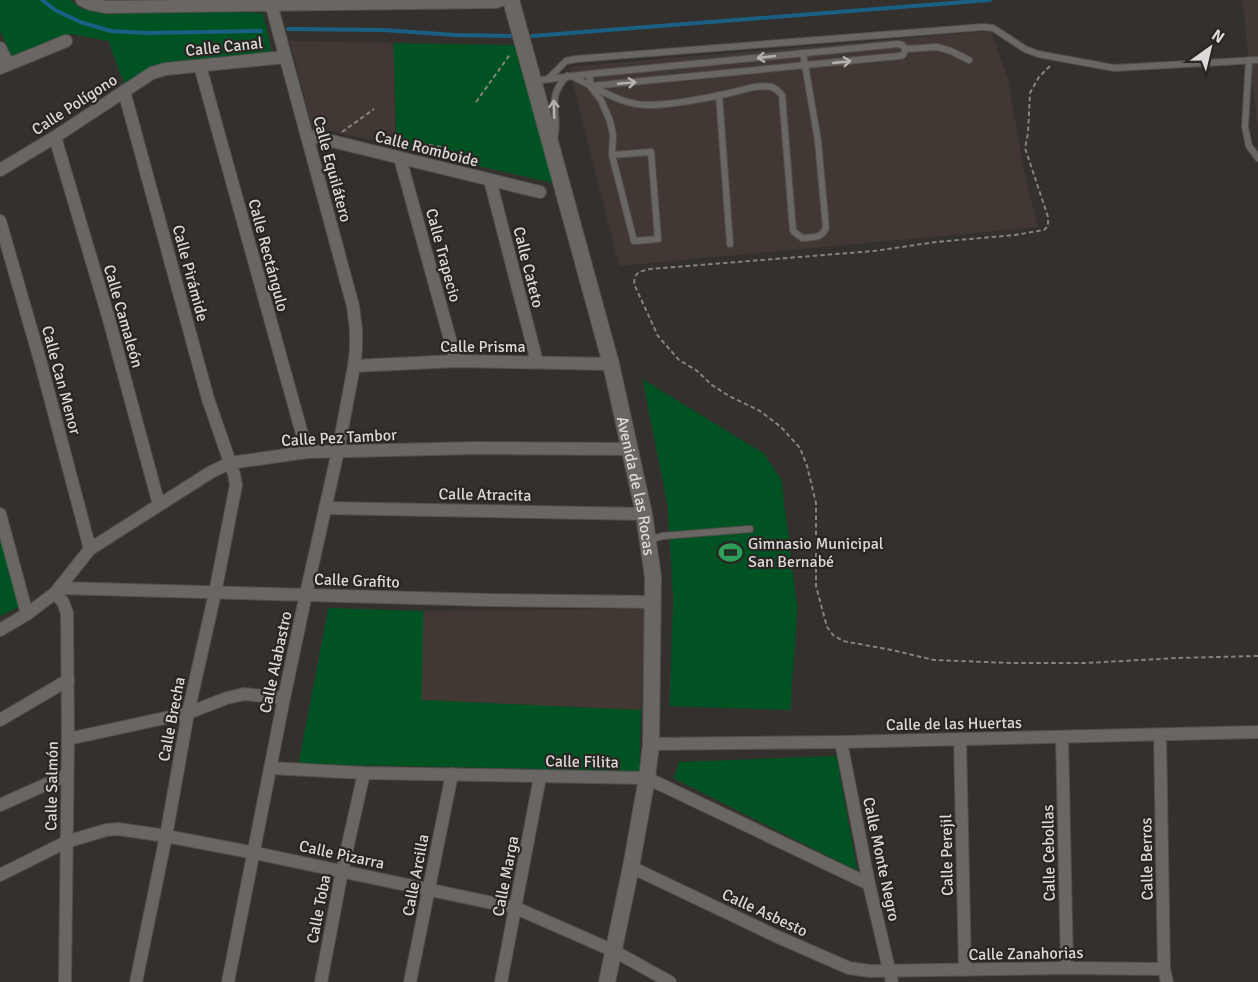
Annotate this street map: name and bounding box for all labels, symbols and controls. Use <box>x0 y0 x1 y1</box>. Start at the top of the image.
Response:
north arrow <box>1180 18 1240 78</box>
text: N <box>1208 25 1228 48</box>
street label: Calle Canal <box>185 33 264 61</box>
one-way arrow <box>756 52 776 63</box>
one-way arrow <box>832 56 852 67</box>
street label: Calle Polígono <box>28 70 121 140</box>
one-way arrow <box>617 77 637 88</box>
one-way arrow <box>549 100 560 120</box>
street label: Calle Equilátero <box>308 114 356 224</box>
street label: Calle Romboide <box>373 126 481 172</box>
street label: Calle Rectángulo <box>243 197 293 314</box>
street label: Calle Trapecio <box>421 206 465 304</box>
street label: Calle Pirámide <box>168 223 213 324</box>
street label: Calle Cateto <box>508 225 548 310</box>
street label: Calle Camaleón <box>99 262 147 370</box>
street label: Calle Can Menor <box>37 324 85 437</box>
street label: Calle Prisma <box>440 337 526 357</box>
street label: Avenida de las Rocas <box>612 414 659 557</box>
street label: Calle Pez Tambor <box>281 425 397 451</box>
street label: Calle Atracita <box>438 484 532 506</box>
place label: Gimnasio Municipal San Bernabé <box>748 534 884 572</box>
sports icon: Gimnasio Municipal San Bernabé <box>717 539 743 565</box>
street label: Calle Grafito <box>314 570 400 592</box>
street label: Calle Alabastro <box>255 609 297 715</box>
street label: Calle Brecha <box>154 675 190 763</box>
street label: Calle de las Huertas <box>886 713 1022 735</box>
street label: Calle Salmón <box>41 741 63 831</box>
street label: Calle Filita <box>545 751 619 773</box>
street label: Calle Monte Negro <box>858 795 904 923</box>
street label: Calle Cebollas <box>1038 804 1060 902</box>
street label: Calle Perejil <box>936 814 958 896</box>
street label: Calle Berros <box>1136 817 1158 901</box>
street label: Calle Arcilla <box>398 833 434 918</box>
street label: Calle Marga <box>488 834 524 918</box>
street label: Calle Pizarra <box>297 836 386 874</box>
street label: Calle Toba <box>303 873 335 945</box>
street label: Calle Asbesto <box>719 884 811 941</box>
street label: Calle Zanahorias <box>969 943 1083 965</box>

